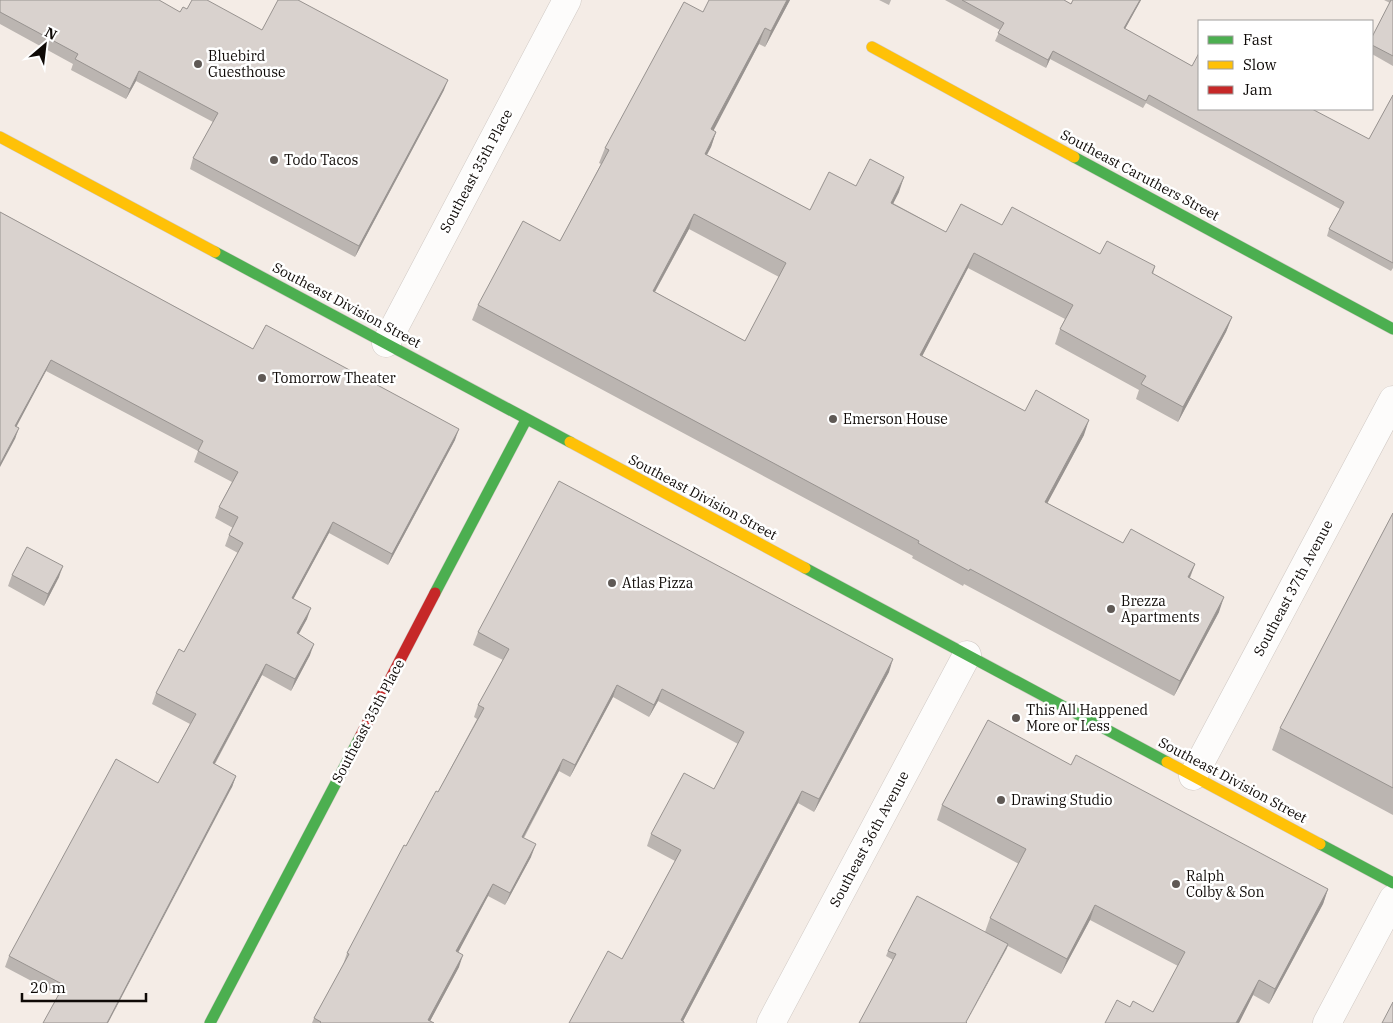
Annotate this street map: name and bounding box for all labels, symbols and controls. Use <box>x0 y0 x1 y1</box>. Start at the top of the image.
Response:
north arrow <box>20 20 70 70</box>
legend <box>1198 20 1373 110</box>
text: N <box>42 23 60 44</box>
text: Fast <box>1243 30 1273 49</box>
place label: Bluebird Guesthouse <box>208 47 286 81</box>
text: Slow <box>1243 55 1277 74</box>
marker: Bluebird Guesthouse <box>192 58 204 70</box>
text: Jam <box>1243 80 1272 99</box>
street label: Southeast 35th Place <box>436 106 516 236</box>
street label: Southeast Caruthers Street <box>1058 125 1223 225</box>
place label: Todo Tacos <box>284 151 358 169</box>
marker: Todo Tacos <box>268 154 280 166</box>
street label: Southeast Division Street <box>270 258 424 352</box>
place label: Tomorrow Theater <box>272 369 396 387</box>
marker: Tomorrow Theater <box>256 372 268 384</box>
place label: Emerson House <box>843 410 948 428</box>
marker: Emerson House <box>827 413 839 425</box>
street label: Southeast Division Street <box>626 450 780 544</box>
street label: Southeast 37th Avenue <box>1249 517 1337 659</box>
place label: Atlas Pizza <box>622 574 694 592</box>
marker: Atlas Pizza <box>606 577 618 589</box>
place label: Brezza Apartments <box>1121 592 1200 626</box>
marker: Brezza Apartments <box>1105 603 1117 615</box>
street label: Southeast 35th Place <box>328 656 408 786</box>
place label: This All Happened More or Less <box>1026 701 1149 735</box>
marker: This All Happened More or Less <box>1010 712 1022 724</box>
street label: Southeast Division Street <box>1156 733 1310 827</box>
street label: Southeast 36th Avenue <box>825 768 913 910</box>
place label: Drawing Studio <box>1011 791 1112 809</box>
marker: Drawing Studio <box>995 794 1007 806</box>
place label: Ralph Colby & Son <box>1186 867 1264 901</box>
marker: Ralph Colby & Son <box>1170 878 1182 890</box>
scale bar <box>22 970 146 1002</box>
text: 20 m <box>30 978 66 997</box>

